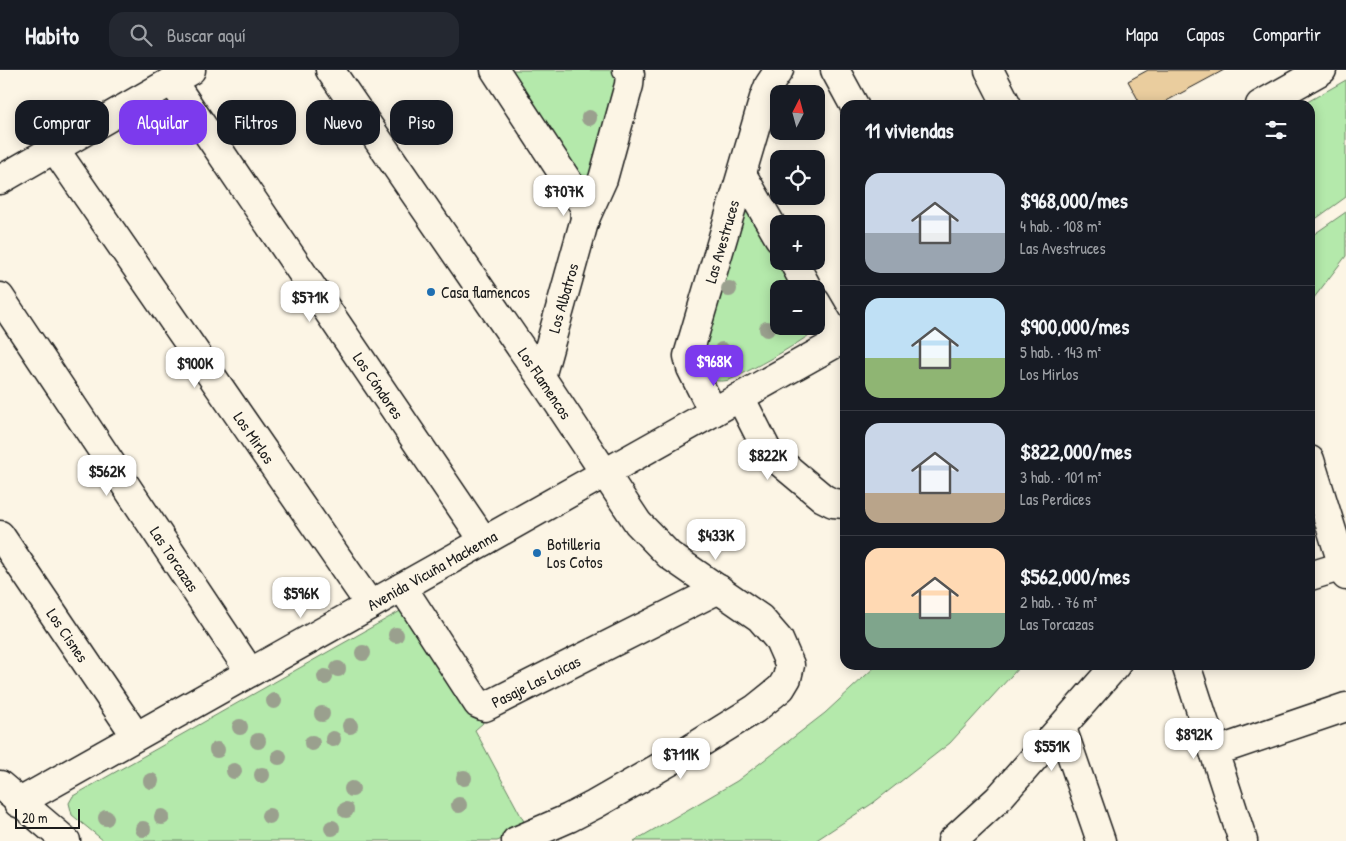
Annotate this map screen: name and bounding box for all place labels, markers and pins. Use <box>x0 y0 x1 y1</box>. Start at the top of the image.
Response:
pin: $707K <box>529 174 599 217</box>
pin: $571K <box>275 280 345 323</box>
place label: Casa flamencos <box>441 281 530 303</box>
marker: Casa flamencos <box>425 286 437 298</box>
pin: $968K <box>679 344 749 387</box>
pin: $900K <box>160 346 230 389</box>
pin: $822K <box>733 438 803 481</box>
pin: $562K <box>72 454 142 497</box>
pin: $433K <box>681 518 751 561</box>
place label: Botilleria Los Cotos <box>547 533 603 573</box>
marker: Botilleria Los Cotos <box>531 547 543 559</box>
pin: $596K <box>266 576 336 619</box>
pin: $892K <box>1159 718 1229 760</box>
pin: $551K <box>1017 730 1087 772</box>
pin: $711K <box>646 738 716 780</box>

